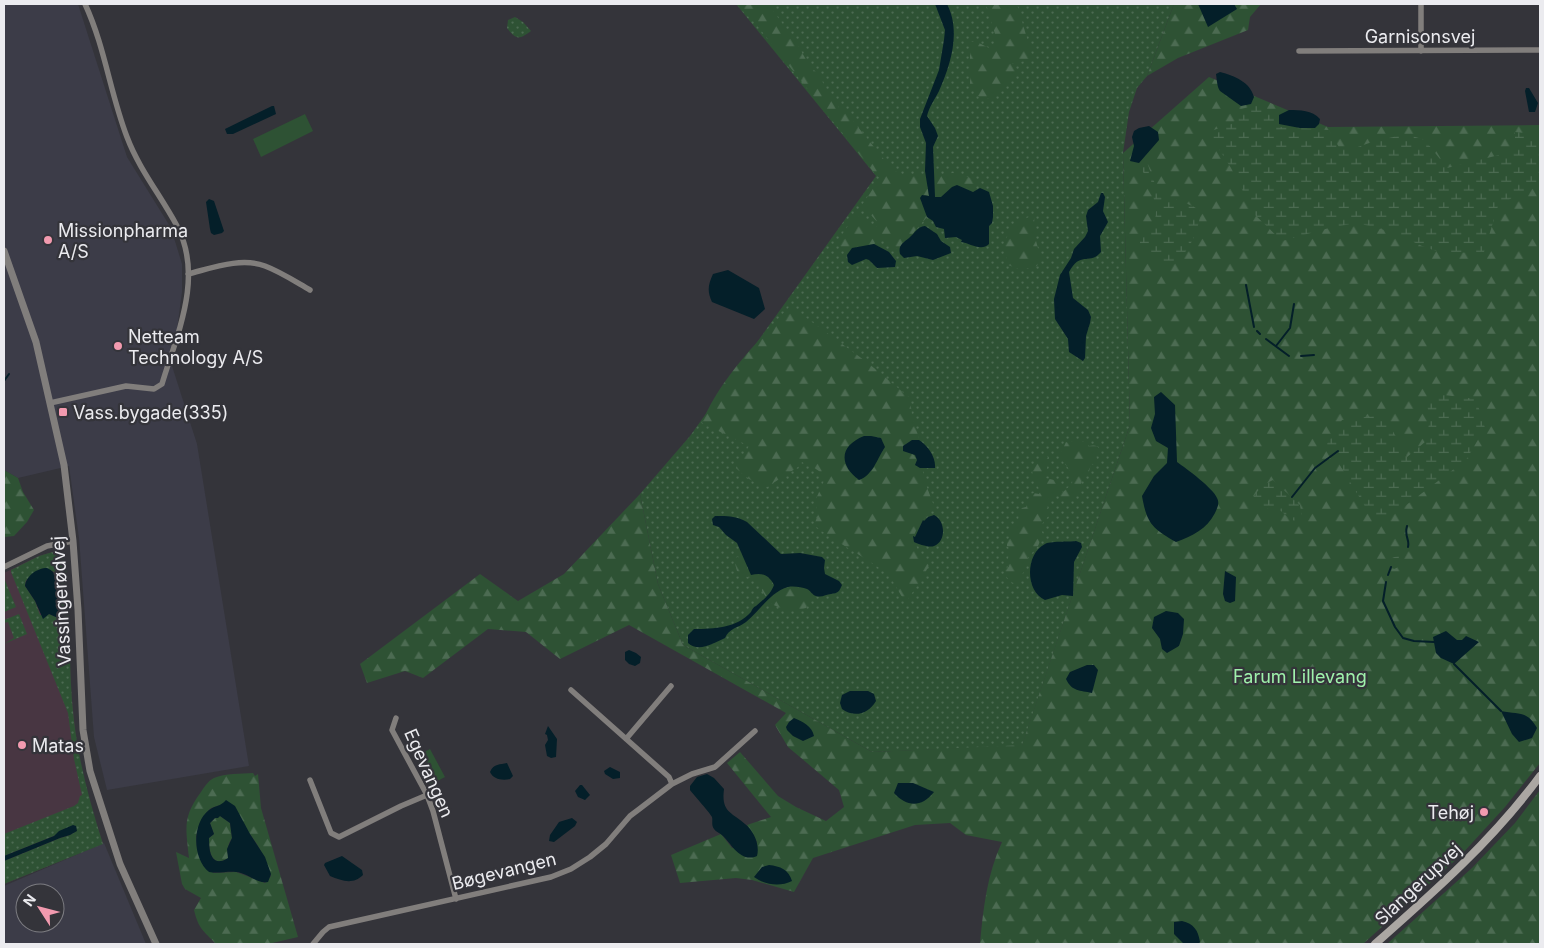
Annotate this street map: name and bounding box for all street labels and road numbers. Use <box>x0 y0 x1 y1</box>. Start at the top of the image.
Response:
street label: Garnisonsvej <box>1365 26 1475 47</box>
street label: Vassingerødvej <box>47 535 75 667</box>
street label: Egevangen <box>400 725 458 821</box>
street label: Slangerupvej <box>1370 839 1466 929</box>
street label: Bøgevangen <box>450 848 558 894</box>

